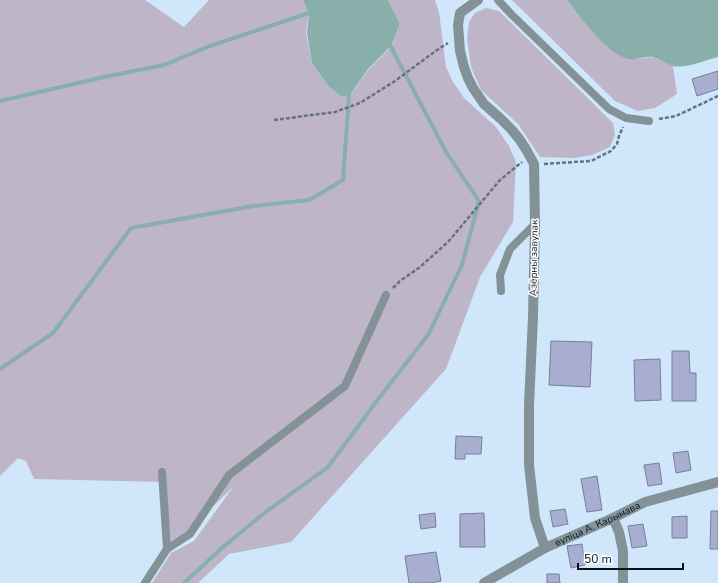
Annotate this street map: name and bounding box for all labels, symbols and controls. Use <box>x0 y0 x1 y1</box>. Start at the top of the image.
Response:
street label: Азёрны завулак <box>526 219 542 296</box>
street label: вуліца А. Карымава <box>552 498 643 550</box>
scale bar <box>578 545 683 571</box>
text: 50 m <box>584 551 612 567</box>

